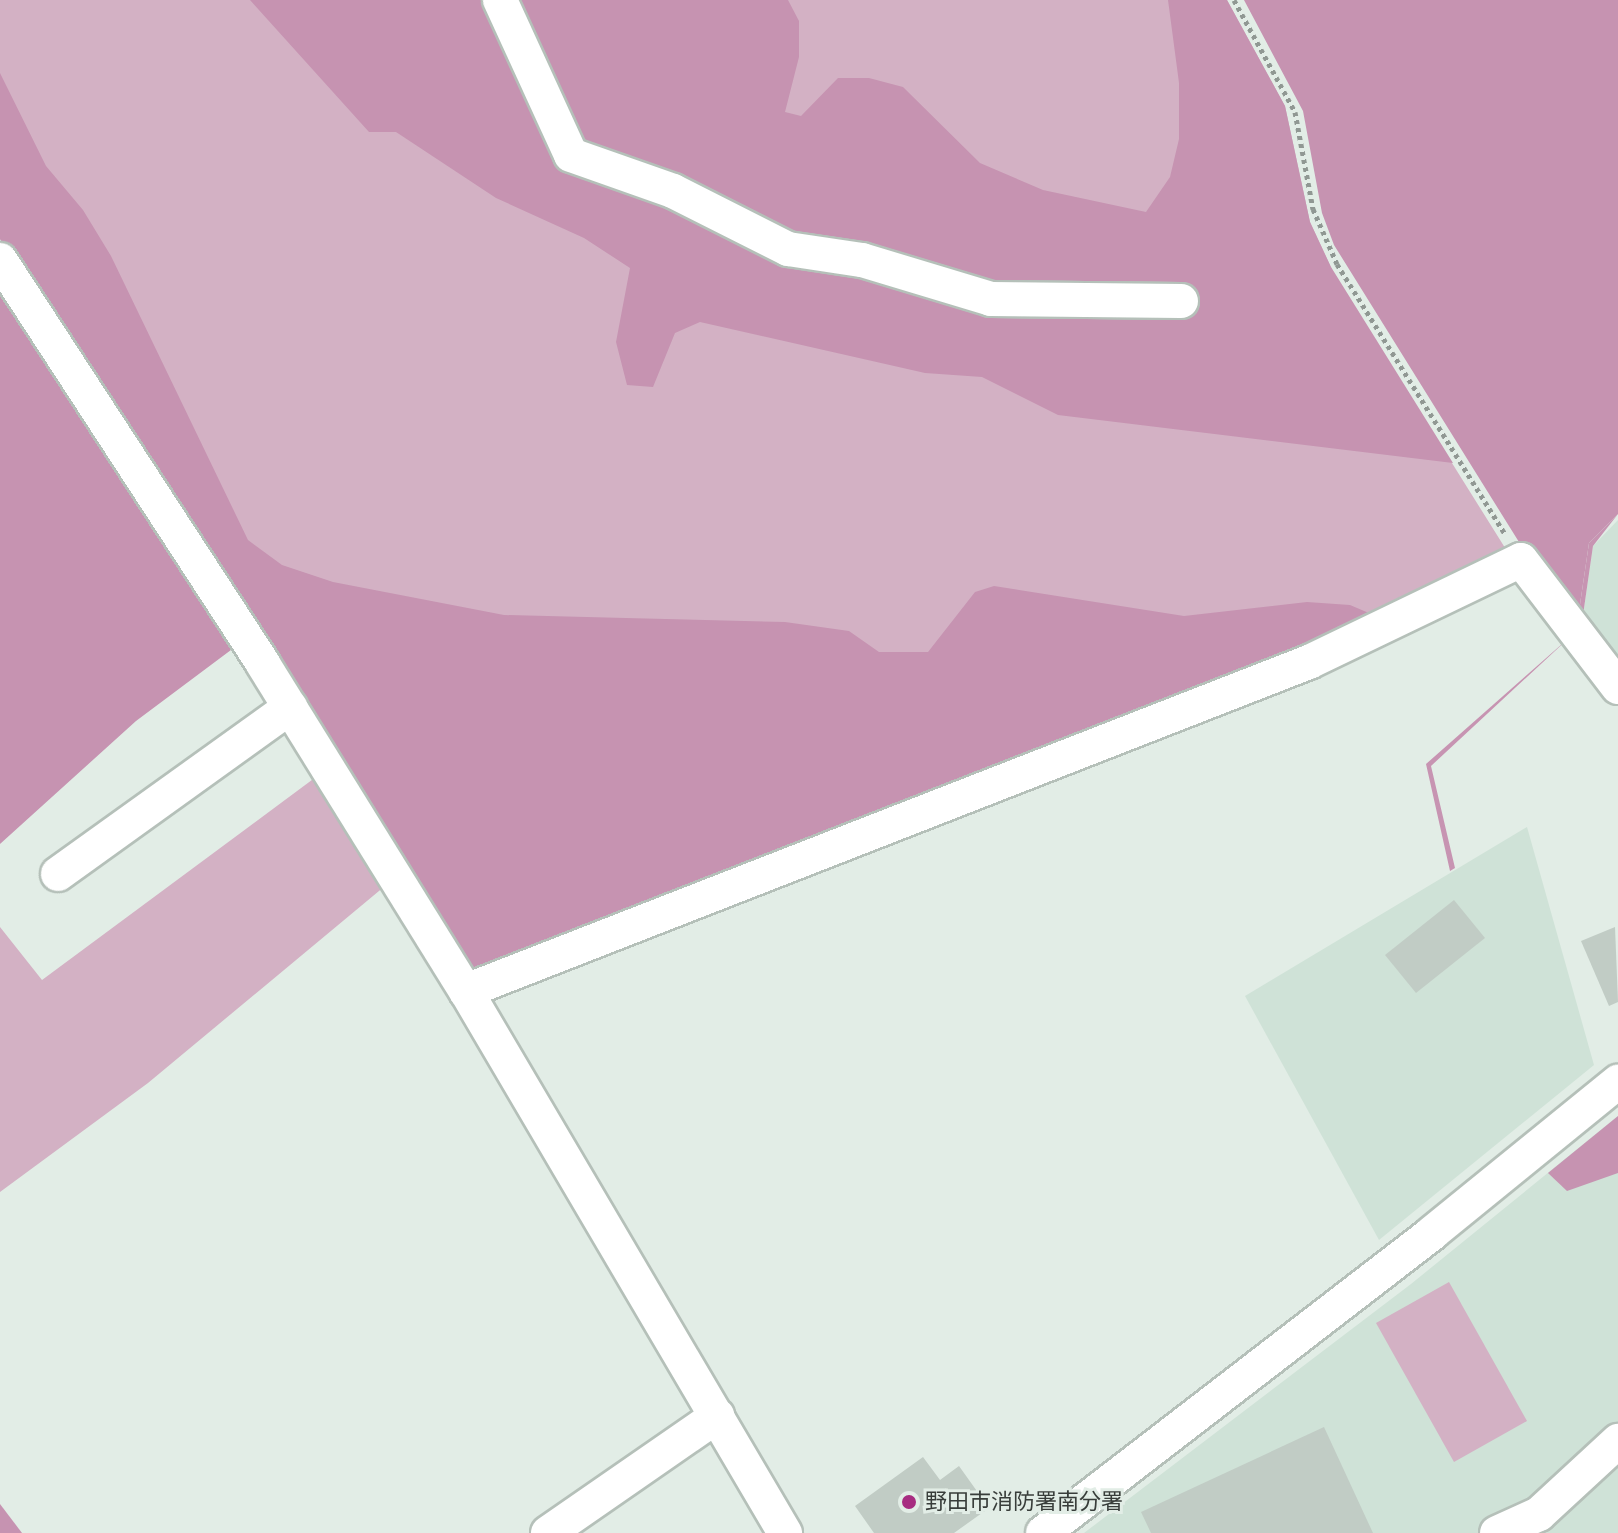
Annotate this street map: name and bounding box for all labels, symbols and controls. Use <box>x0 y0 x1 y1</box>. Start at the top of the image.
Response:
place label: 野田市消防署南分署 <box>925 1489 1123 1515</box>
marker: 野田市消防署南分署 <box>900 1493 918 1511</box>

